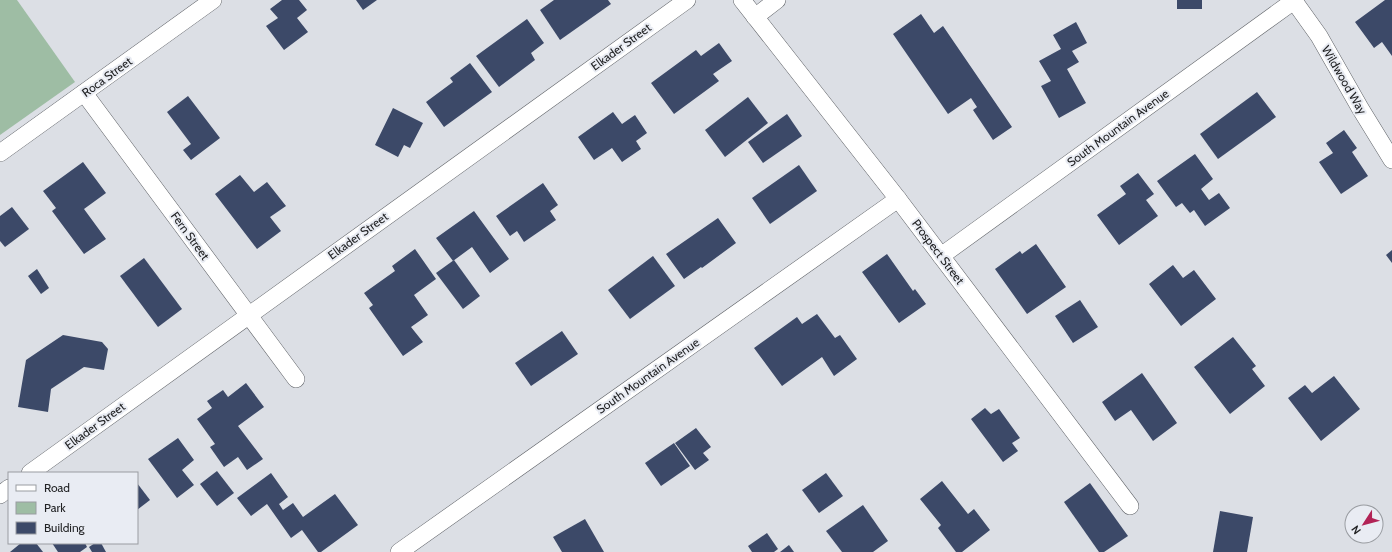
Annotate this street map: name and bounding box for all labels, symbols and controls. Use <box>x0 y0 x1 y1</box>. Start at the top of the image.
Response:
street label: Elkader Street <box>588 20 654 73</box>
street label: Wildwood Way <box>1319 43 1370 117</box>
street label: Roca Street <box>79 53 135 100</box>
street label: South Mountain Avenue <box>1064 86 1171 170</box>
street label: Fern Street <box>168 209 213 263</box>
street label: Elkader Street <box>325 209 391 262</box>
street label: Prospect Street <box>909 216 968 287</box>
street label: South Mountain Avenue <box>593 334 702 417</box>
street label: Elkader Street <box>62 399 128 452</box>
legend <box>8 472 138 544</box>
text: Road <box>44 480 70 495</box>
text: Park <box>44 500 66 515</box>
north arrow <box>1344 504 1384 544</box>
text: Building <box>44 520 86 535</box>
text: N <box>1348 523 1364 537</box>

